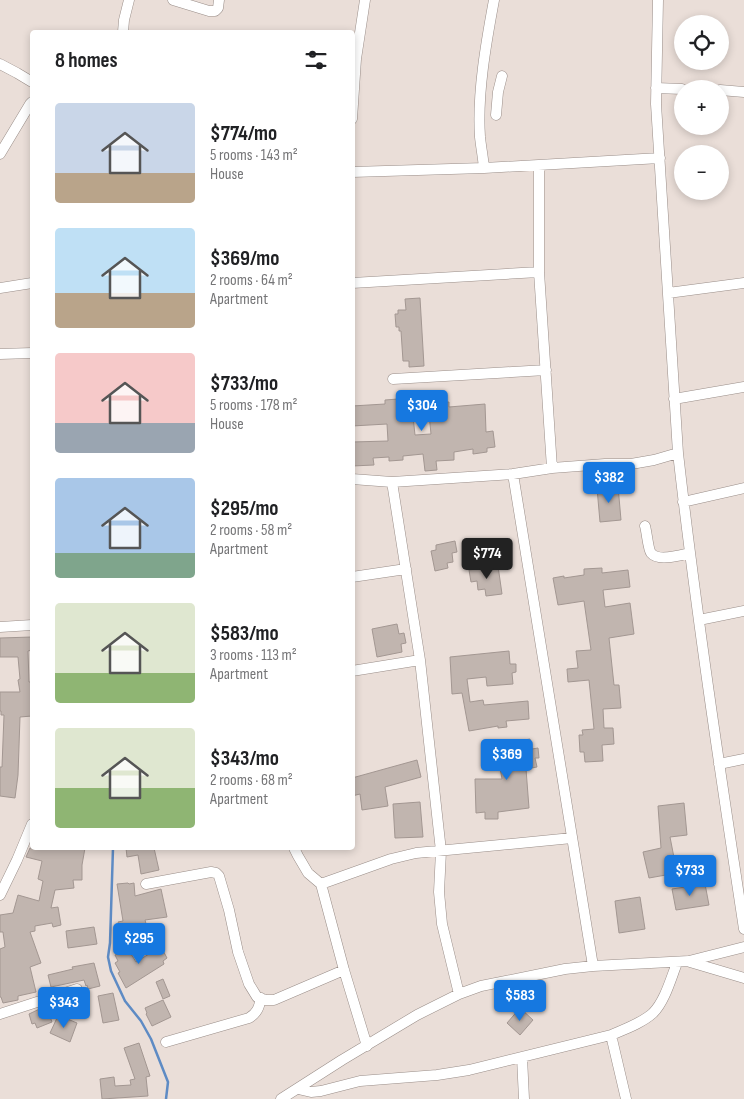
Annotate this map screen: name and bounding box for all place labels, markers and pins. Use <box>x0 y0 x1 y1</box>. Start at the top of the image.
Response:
pin: $304 <box>392 390 452 432</box>
pin: $382 <box>579 462 639 504</box>
pin: $774 <box>457 538 517 580</box>
pin: $369 <box>477 738 537 781</box>
pin: $733 <box>660 854 720 897</box>
pin: $295 <box>109 922 169 965</box>
pin: $583 <box>490 980 550 1022</box>
pin: $343 <box>34 986 94 1029</box>

